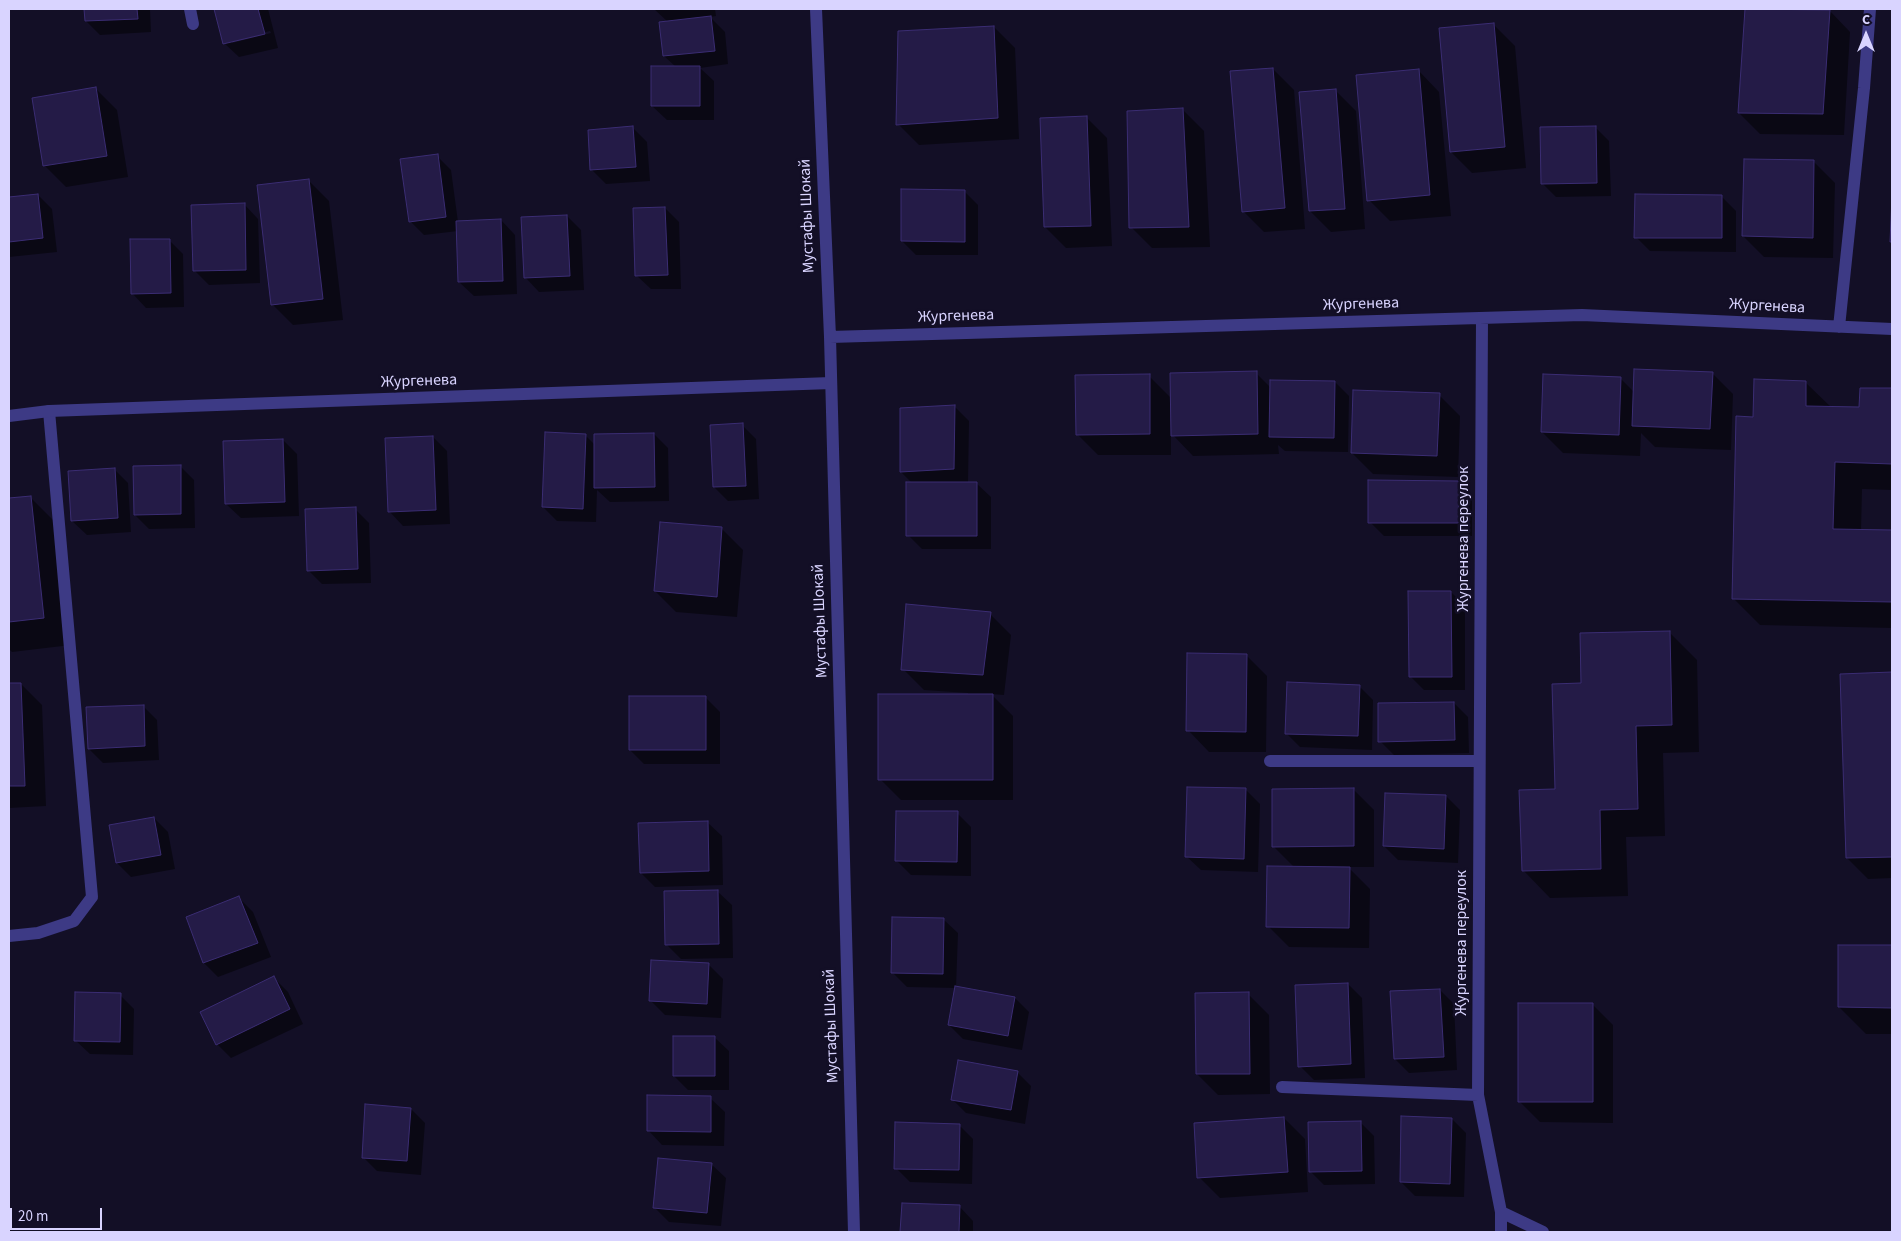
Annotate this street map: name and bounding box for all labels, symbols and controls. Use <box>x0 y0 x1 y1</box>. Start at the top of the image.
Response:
north arrow <box>1841 10 1891 60</box>
text: С <box>1862 10 1870 30</box>
street label: Мустафы Шокай <box>796 158 820 274</box>
street label: Жургенева <box>1323 294 1399 316</box>
street label: Жургенева <box>1728 295 1806 319</box>
street label: Жургенева <box>918 306 994 328</box>
street label: Жургенева <box>381 371 457 393</box>
street label: Жургенева переулок <box>1454 466 1474 612</box>
street label: Мустафы Шокай <box>809 563 833 679</box>
street label: Жургенева переулок <box>1452 870 1472 1016</box>
street label: Мустафы Шокай <box>820 968 844 1084</box>
scale bar <box>12 1198 105 1230</box>
text: 20 m <box>18 1206 48 1227</box>

